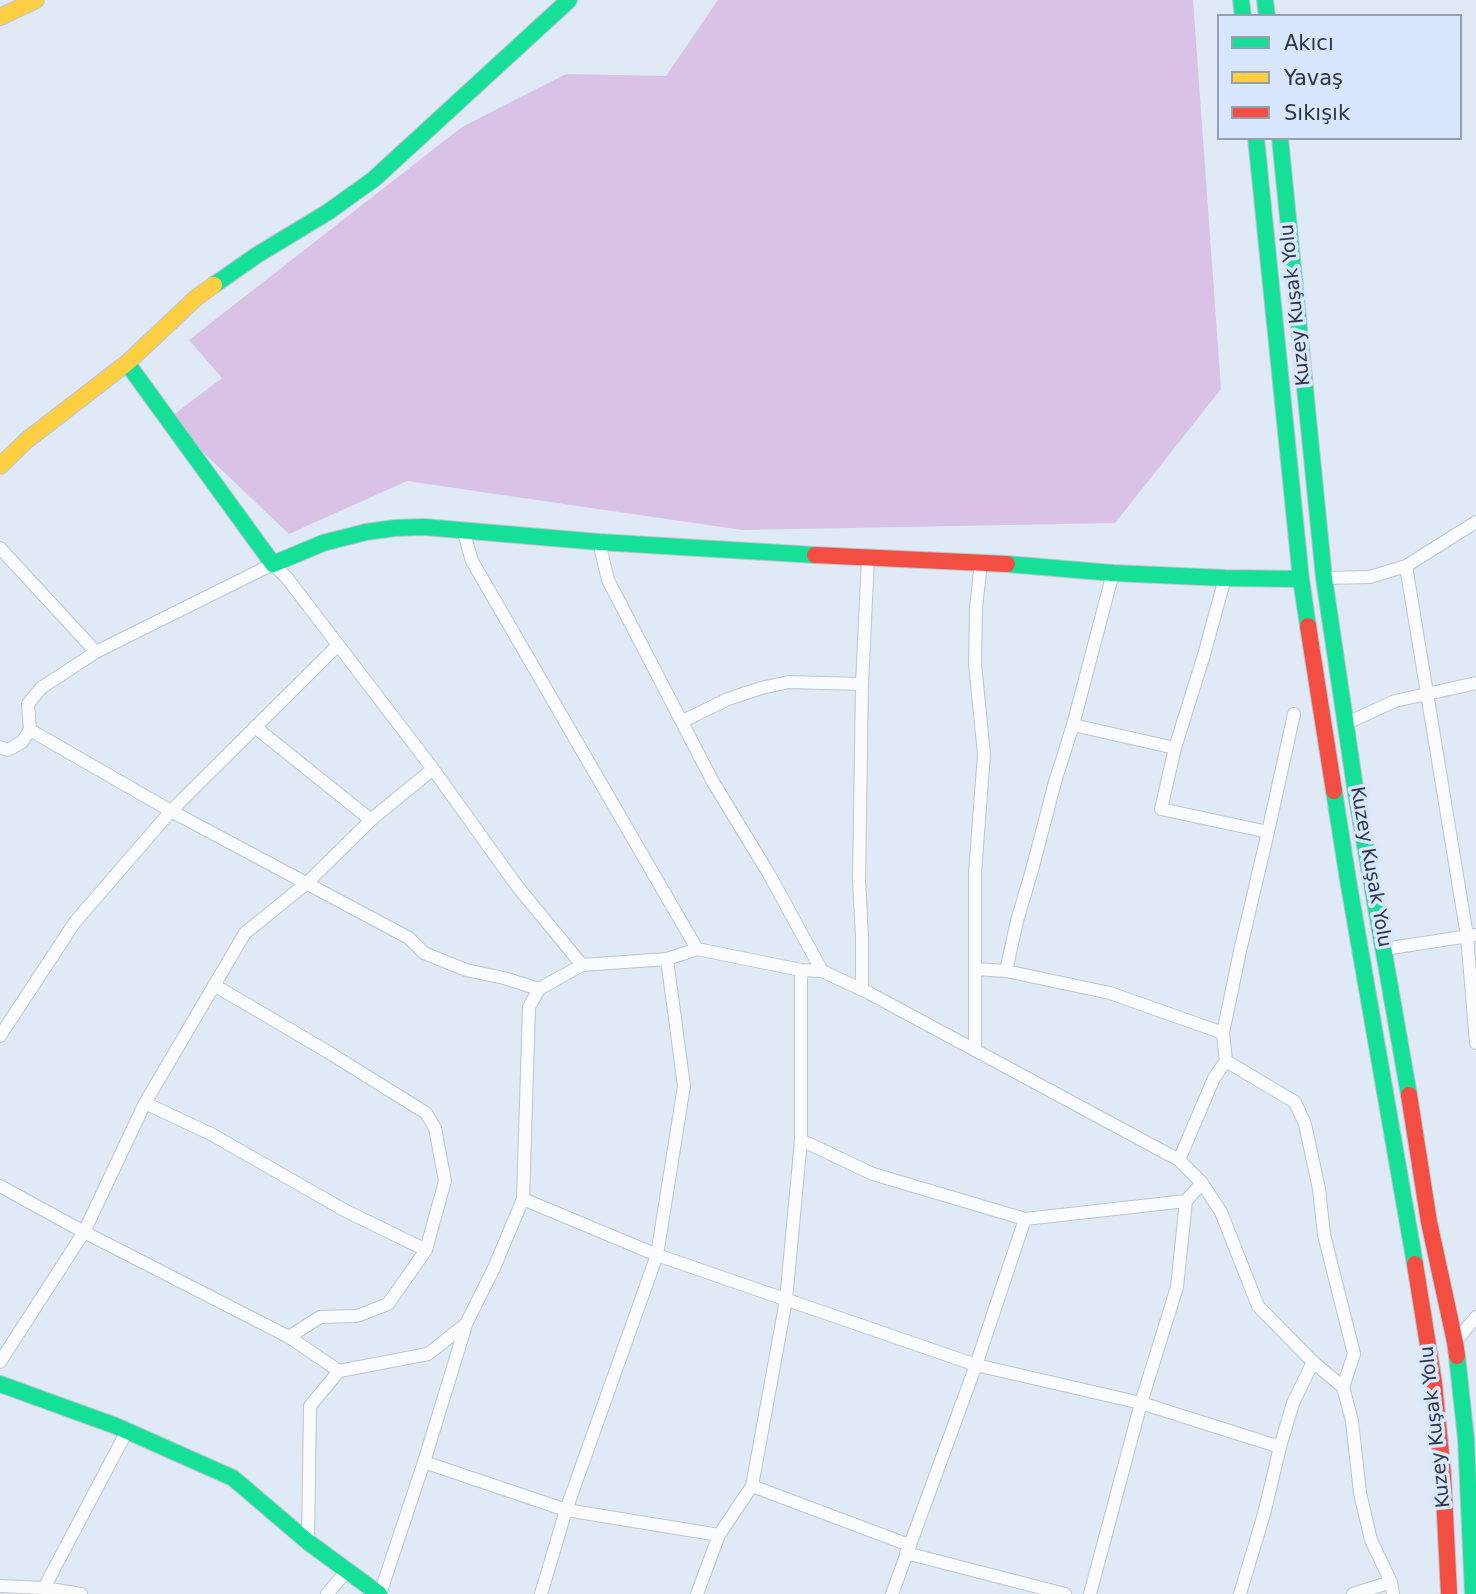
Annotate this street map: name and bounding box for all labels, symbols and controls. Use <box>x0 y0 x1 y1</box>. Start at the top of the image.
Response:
legend <box>1217 14 1462 140</box>
text: Akıcı <box>1284 31 1334 55</box>
text: Yavaş <box>1284 66 1343 90</box>
text: Sıkışık <box>1284 101 1350 125</box>
street label: Kuzey Kuşak Yolu <box>1276 223 1316 387</box>
street label: Kuzey Kuşak Yolu <box>1345 785 1395 949</box>
street label: Kuzey Kuşak Yolu <box>1416 1345 1456 1509</box>

